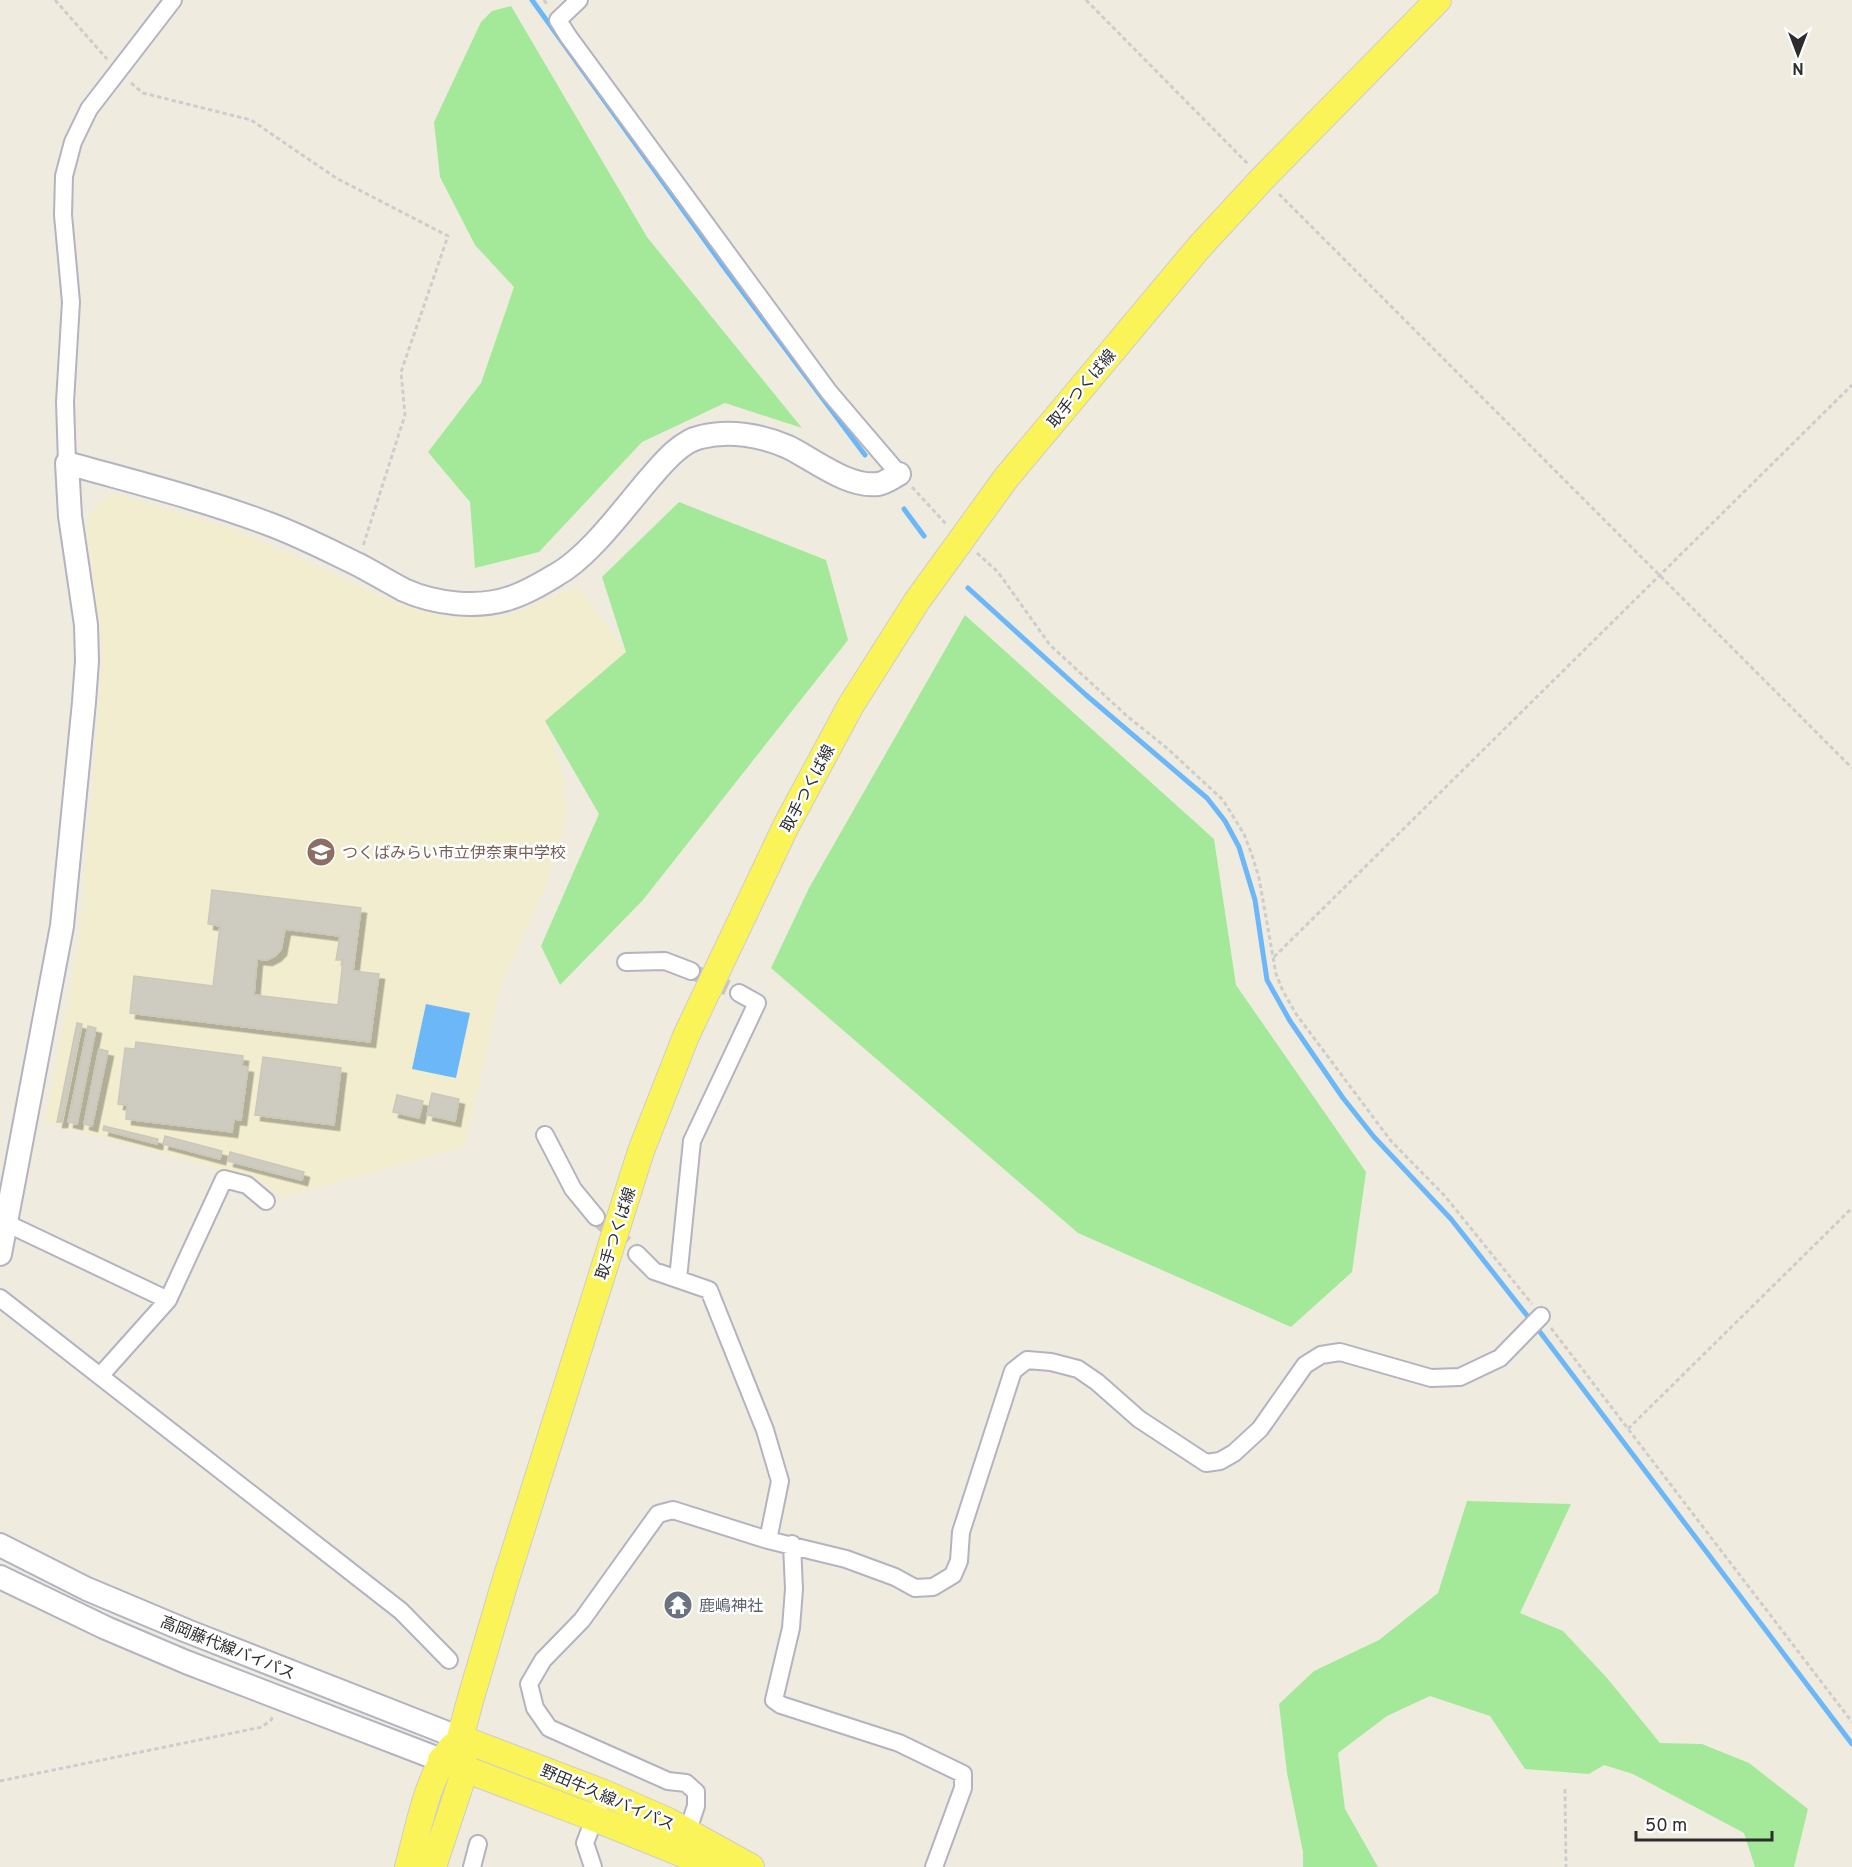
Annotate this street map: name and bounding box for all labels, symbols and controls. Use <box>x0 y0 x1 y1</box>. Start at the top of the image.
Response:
north arrow <box>1768 24 1828 84</box>
text: N <box>1792 57 1804 77</box>
street label: 取手つくば線 <box>1044 346 1121 432</box>
street label: 取手つくば線 <box>777 742 840 836</box>
school or university icon: つくばみらい市立伊奈東中学校 <box>305 836 337 868</box>
place label: つくばみらい市立伊奈東中学校 <box>342 844 566 864</box>
street label: 取手つくば線 <box>593 1185 641 1282</box>
temple icon: 鹿嶋神社 <box>662 1589 694 1621</box>
place label: 鹿嶋神社 <box>699 1597 763 1617</box>
street label: 高岡藤代線バイパス <box>157 1613 298 1685</box>
street label: 野田牛久線バイパス <box>537 1762 677 1836</box>
scale bar <box>1636 1804 1772 1842</box>
text: 50 m <box>1645 1815 1687 1838</box>

